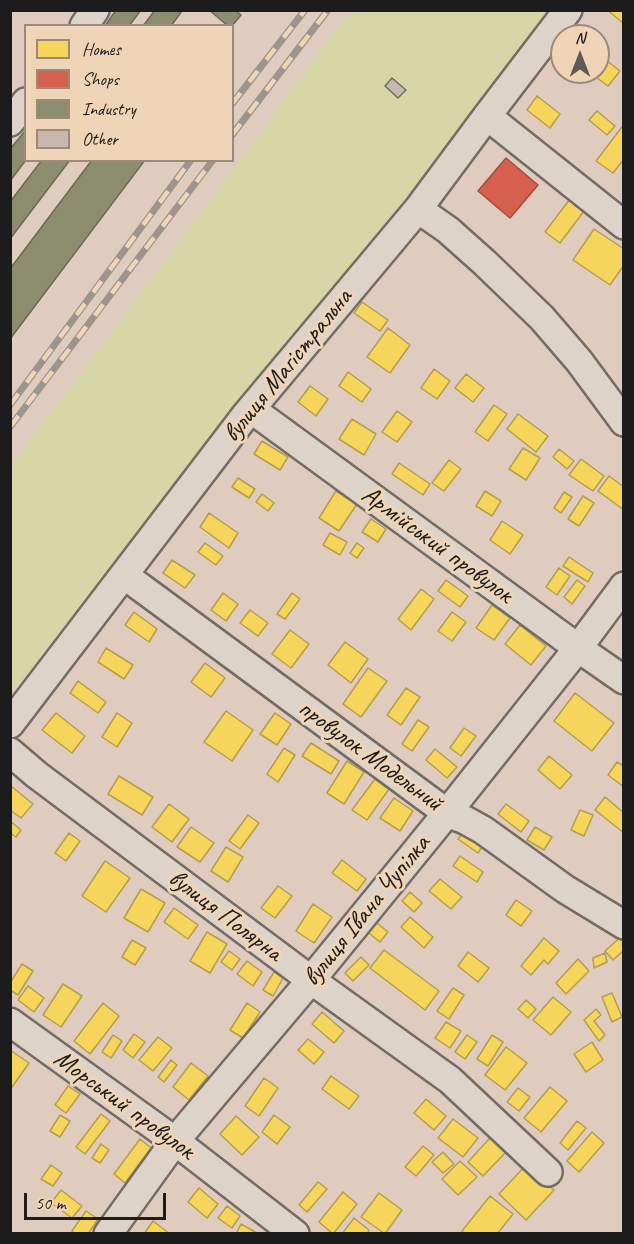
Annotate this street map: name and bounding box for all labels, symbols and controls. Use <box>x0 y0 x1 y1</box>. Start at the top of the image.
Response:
legend <box>24 24 234 162</box>
north arrow <box>550 24 610 84</box>
text: N <box>575 28 585 48</box>
text: Homes <box>82 38 121 60</box>
text: Shops <box>82 68 119 90</box>
text: Industry <box>82 98 136 120</box>
text: Other <box>82 128 118 150</box>
street label: вулиця Магістральна <box>217 283 359 449</box>
street label: Армійський провулок <box>355 480 519 610</box>
street label: провулок Модельний <box>292 693 448 819</box>
street label: вулиця Івана Чупілка <box>297 829 437 993</box>
street label: вулиця Полярна <box>162 863 288 969</box>
street label: Морський провулок <box>47 1043 201 1167</box>
scale bar <box>27 1181 170 1219</box>
text: 50 m <box>35 1192 66 1214</box>

